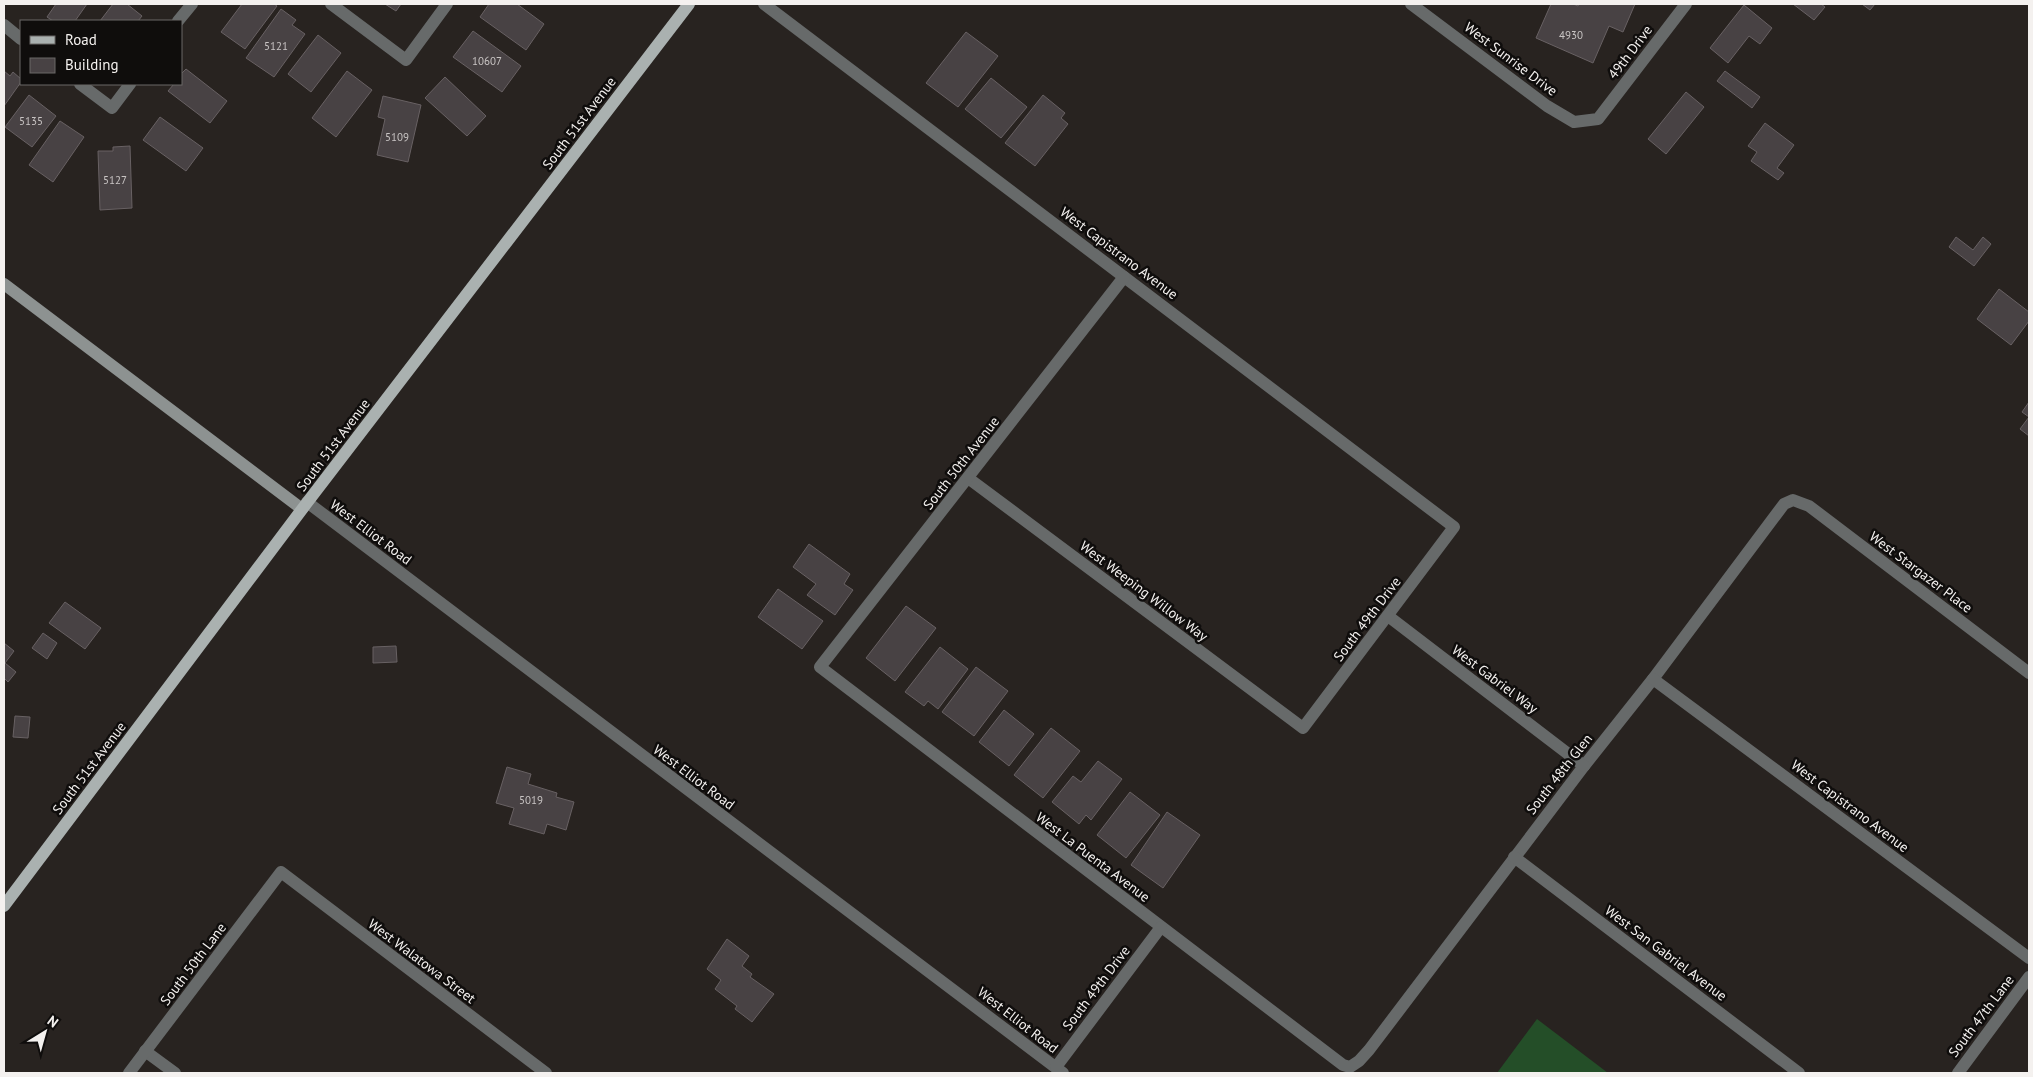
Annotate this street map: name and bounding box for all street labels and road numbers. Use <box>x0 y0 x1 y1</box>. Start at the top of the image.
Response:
street label: West Sunrise Drive <box>1461 18 1561 100</box>
street label: 49th Drive <box>1604 22 1656 82</box>
street label: South 51st Avenue <box>538 73 620 173</box>
street label: West Capistrano Avenue <box>1056 203 1182 303</box>
street label: South 51st Avenue <box>292 395 374 495</box>
street label: South 50th Avenue <box>919 413 1003 513</box>
street label: West Elliot Road <box>327 495 415 569</box>
street label: West Stargazer Place <box>1866 527 1976 617</box>
street label: West Weeping Willow Way <box>1076 537 1212 645</box>
street label: South 49th Drive <box>1329 573 1405 665</box>
street label: West Gabriel Way <box>1448 641 1542 718</box>
street label: South 51st Avenue <box>48 718 130 818</box>
street label: South 48th Glen <box>1522 730 1596 818</box>
street label: West Elliot Road <box>650 740 738 814</box>
street label: West Capistrano Avenue <box>1787 756 1913 856</box>
street label: West La Puenta Avenue <box>1032 808 1154 906</box>
street label: West San Gabriel Avenue <box>1601 901 1731 1005</box>
street label: West Walatowa Street <box>365 915 479 1007</box>
street label: South 50th Lane <box>156 919 230 1009</box>
street label: South 49th Drive <box>1058 942 1134 1034</box>
street label: South 47th Lane <box>1944 971 2018 1061</box>
street label: West Elliot Road <box>974 983 1062 1057</box>

